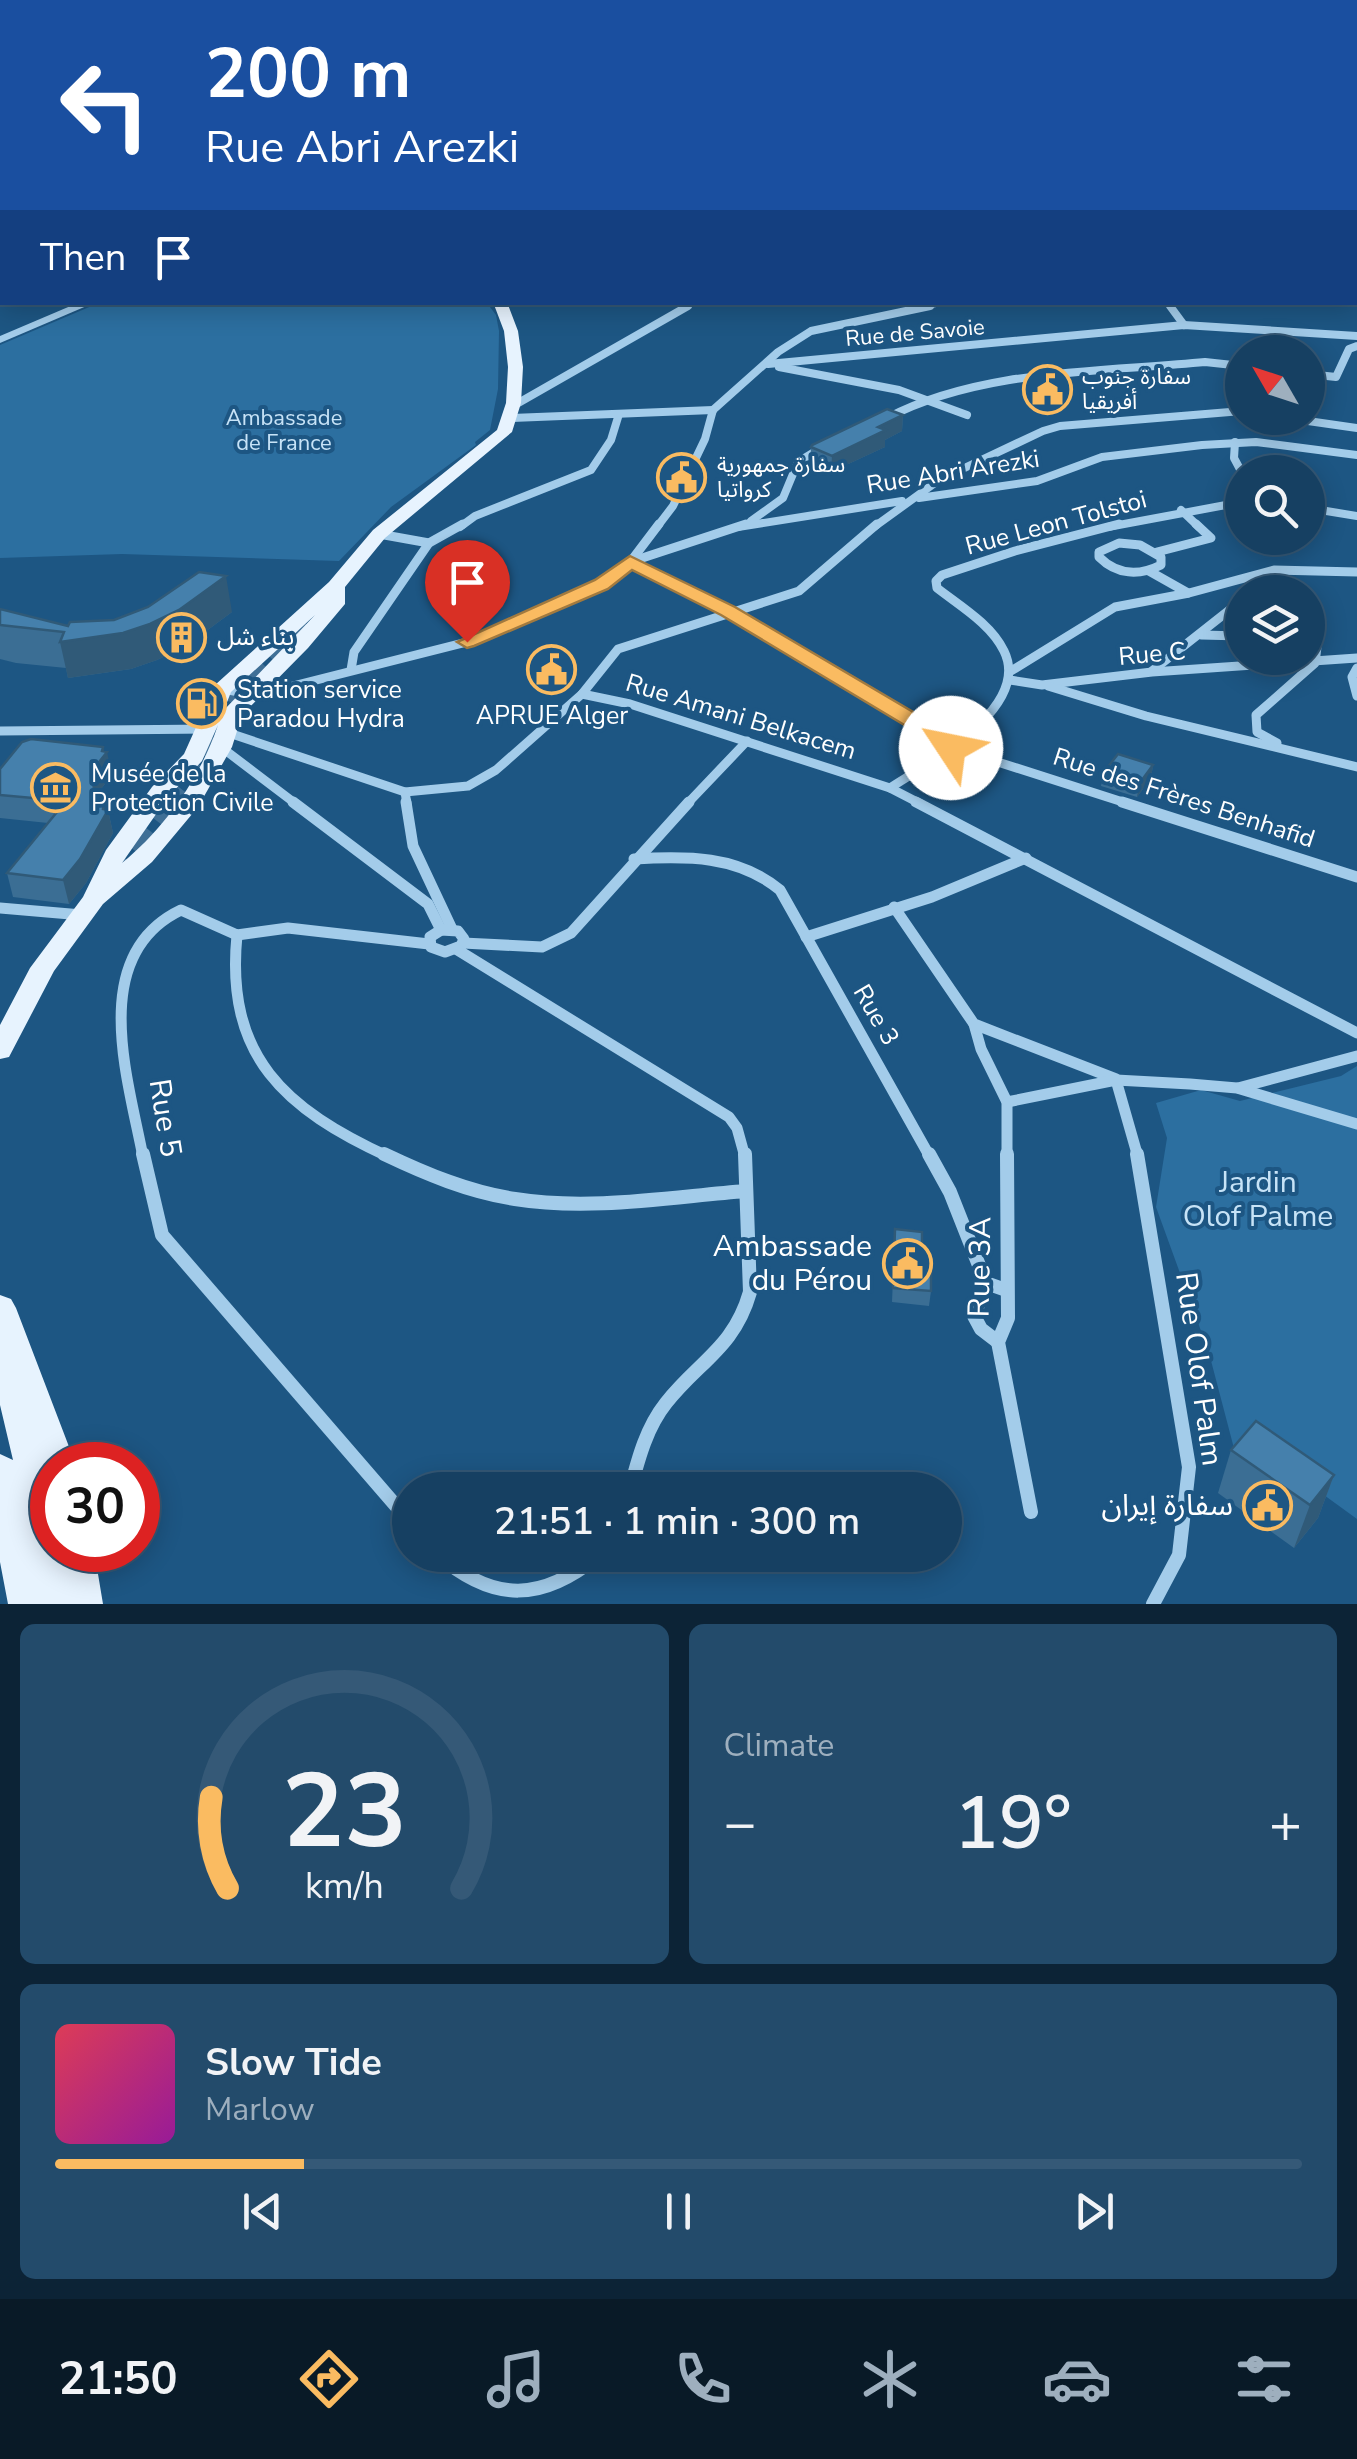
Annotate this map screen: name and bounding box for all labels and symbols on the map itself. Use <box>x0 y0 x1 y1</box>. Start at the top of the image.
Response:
street label: Rue de Savoie <box>844 312 986 354</box>
north arrow <box>1225 335 1325 435</box>
place label: سفارة جنوب أفريقيا <box>1082 362 1191 417</box>
public building icon: سفارة جنوب أفريقيا <box>1021 364 1073 416</box>
park label: Ambassade de France <box>226 403 342 458</box>
street label: Rue Abri Arezki <box>864 442 1042 502</box>
place label: سفارة جمهورية كرواتيا <box>717 450 845 505</box>
public building icon: سفارة جمهورية كرواتيا <box>656 452 708 504</box>
street label: Rue Leon Tolstoi <box>962 482 1150 564</box>
pin <box>425 540 510 643</box>
building icon: بناء شل <box>156 611 208 663</box>
place label: بناء شل <box>217 620 294 654</box>
street label: Rue C <box>1117 634 1187 674</box>
public building icon: APRUE Alger <box>526 644 578 696</box>
street label: Rue Amani Belkacem <box>622 666 860 768</box>
place label: Station service Paradou Hydra <box>237 673 405 736</box>
fuel station icon: Station service Paradou Hydra <box>176 678 228 730</box>
position arrow <box>899 696 1003 800</box>
place label: APRUE Alger <box>476 699 628 733</box>
street label: Rue des Frères Benhafid <box>1049 740 1319 856</box>
place label: Musée de la Protection Civile <box>91 757 274 820</box>
museum icon: Musée de la Protection Civile <box>30 762 82 814</box>
street label: Rue 3 <box>845 978 907 1052</box>
street label: Rue 5 <box>139 1076 191 1160</box>
park label: Jardin Olof Palme <box>1183 1162 1333 1237</box>
street label: Rue 3A <box>959 1216 1001 1318</box>
place label: Ambassade du Pérou <box>713 1226 872 1301</box>
public building icon: Ambassade du Pérou <box>881 1237 933 1289</box>
street label: Rue Olof Palm <box>1165 1269 1233 1469</box>
speed limit sign: 30 <box>30 1442 160 1572</box>
public building icon: سفارة إيران <box>1242 1479 1294 1531</box>
place label: سفارة إيران <box>1101 1485 1233 1526</box>

